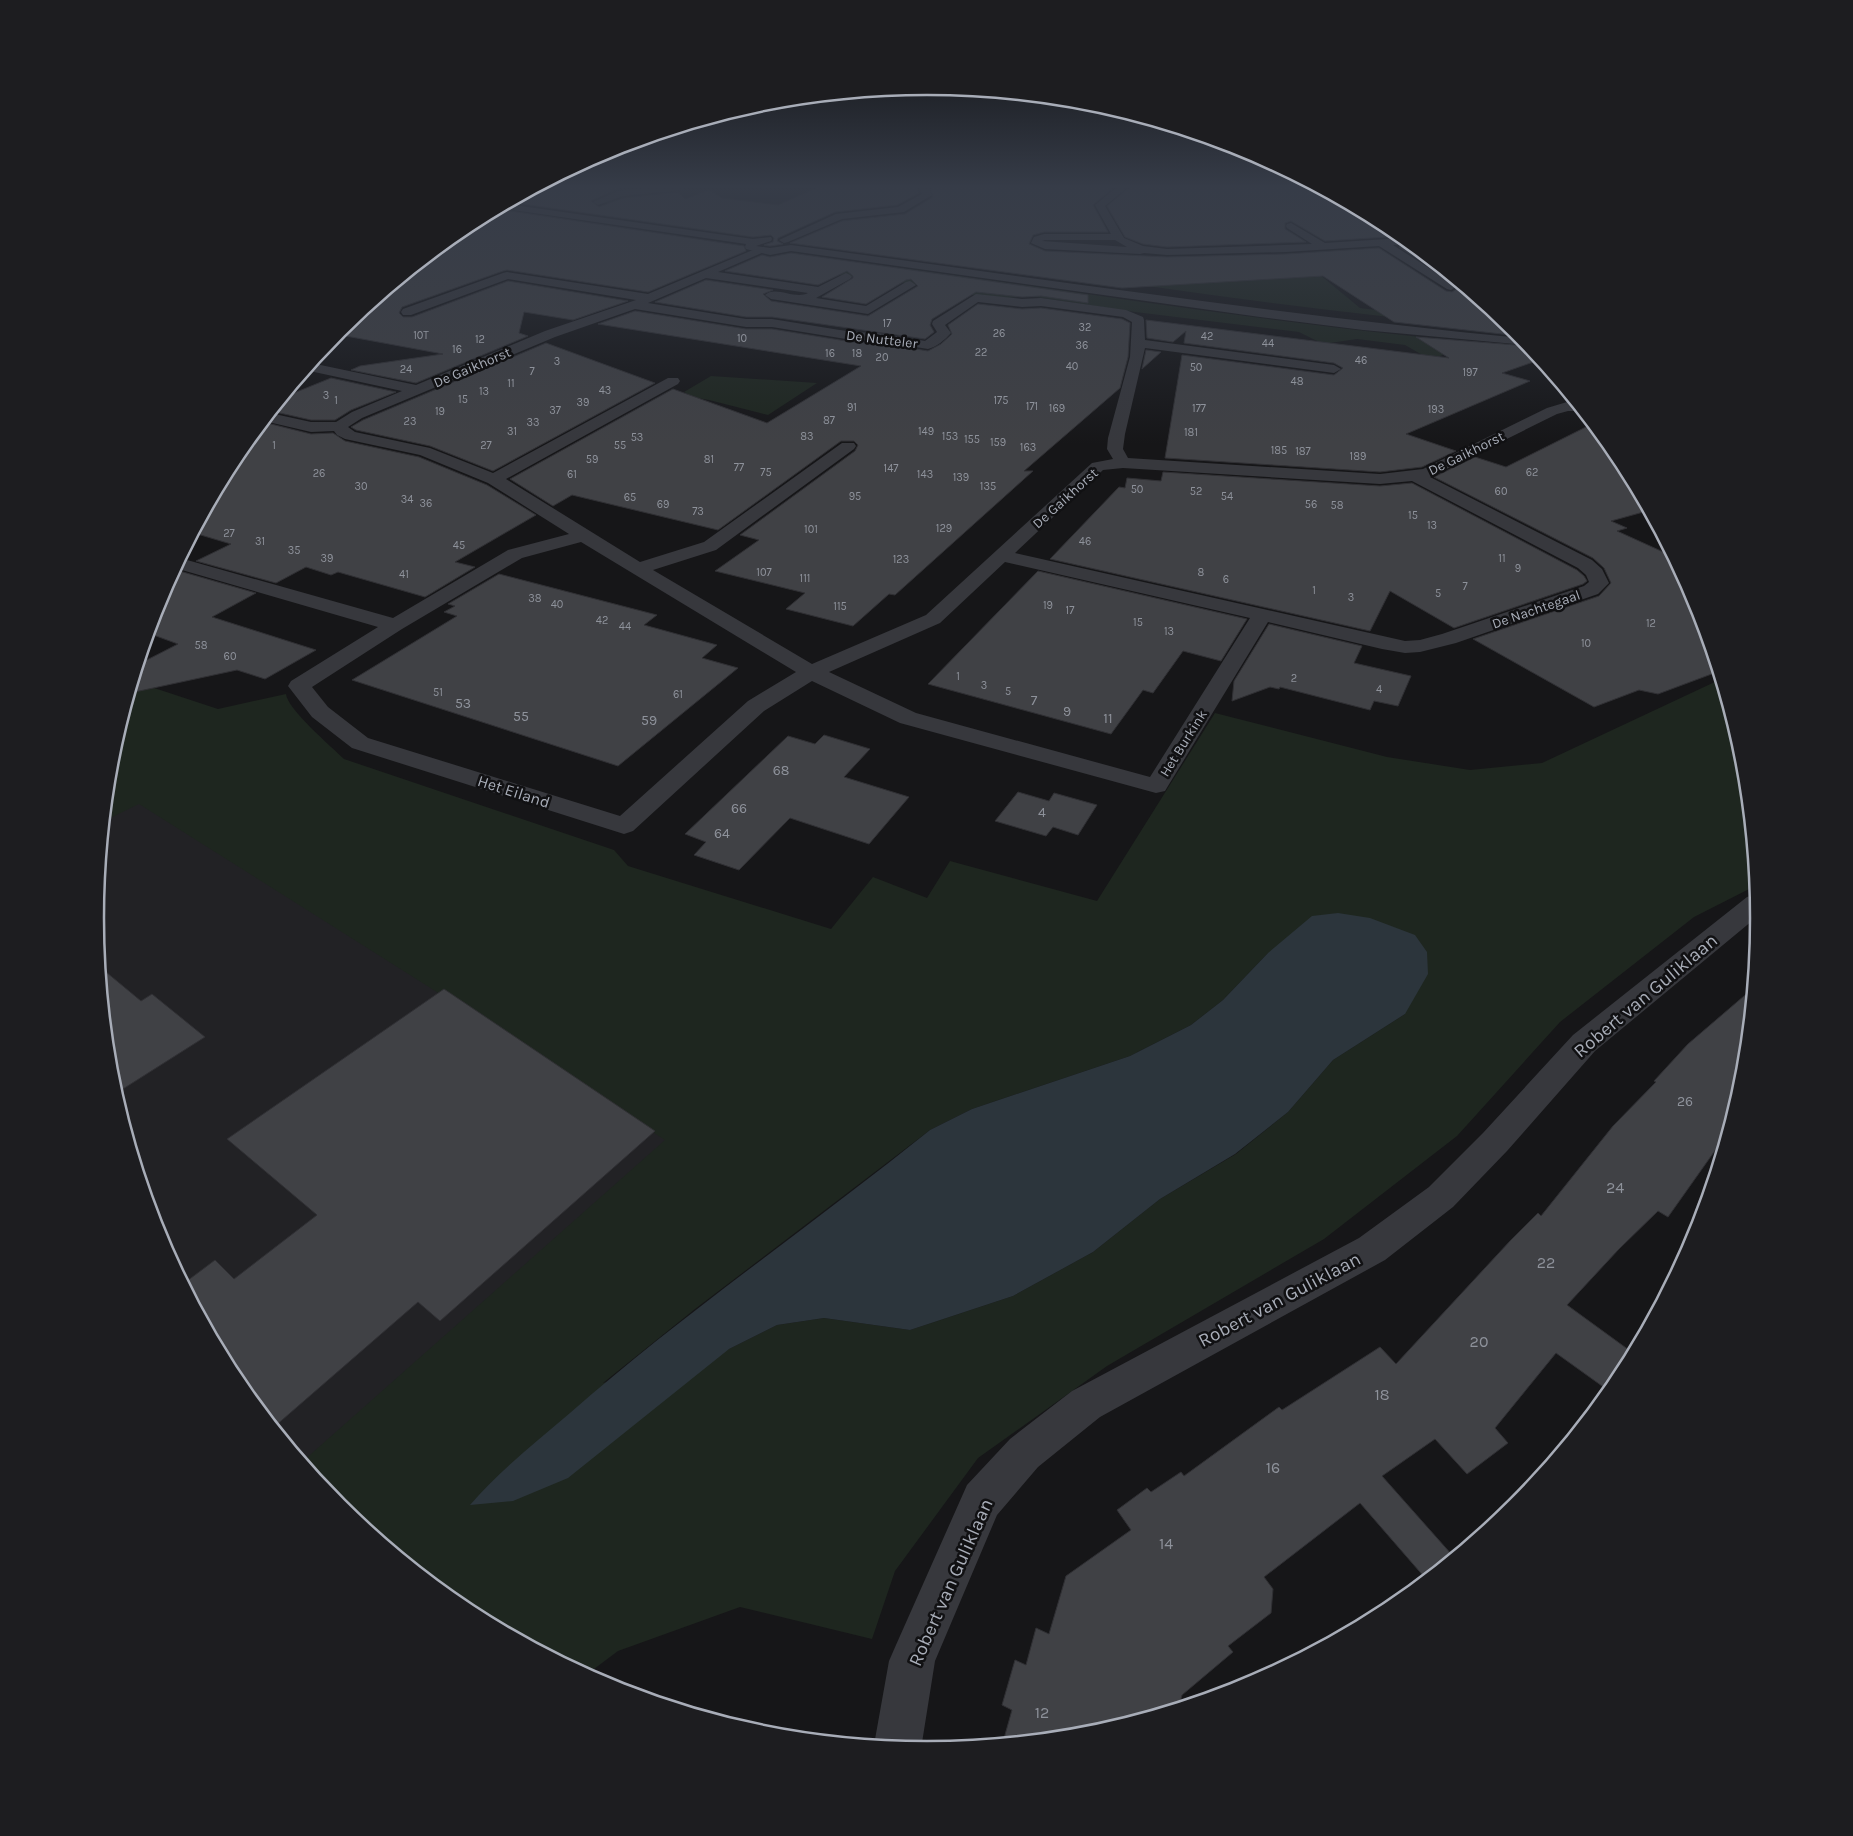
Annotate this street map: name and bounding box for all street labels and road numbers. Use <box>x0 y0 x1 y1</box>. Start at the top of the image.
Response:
street label: De Nutteler <box>845 327 919 352</box>
street label: De Gaikhorst <box>431 344 513 391</box>
street label: De Gaikhorst <box>1425 428 1507 479</box>
street label: De Gaikhorst <box>1029 465 1102 532</box>
street label: De Nachtegaal <box>1490 586 1583 633</box>
street label: Het Burkink <box>1156 707 1211 780</box>
street label: Het Eiland <box>475 771 552 812</box>
street label: Robert van Guliklaan <box>1569 929 1722 1062</box>
street label: Robert van Guliklaan <box>1195 1248 1364 1352</box>
street label: Robert van Guliklaan <box>904 1495 998 1669</box>

